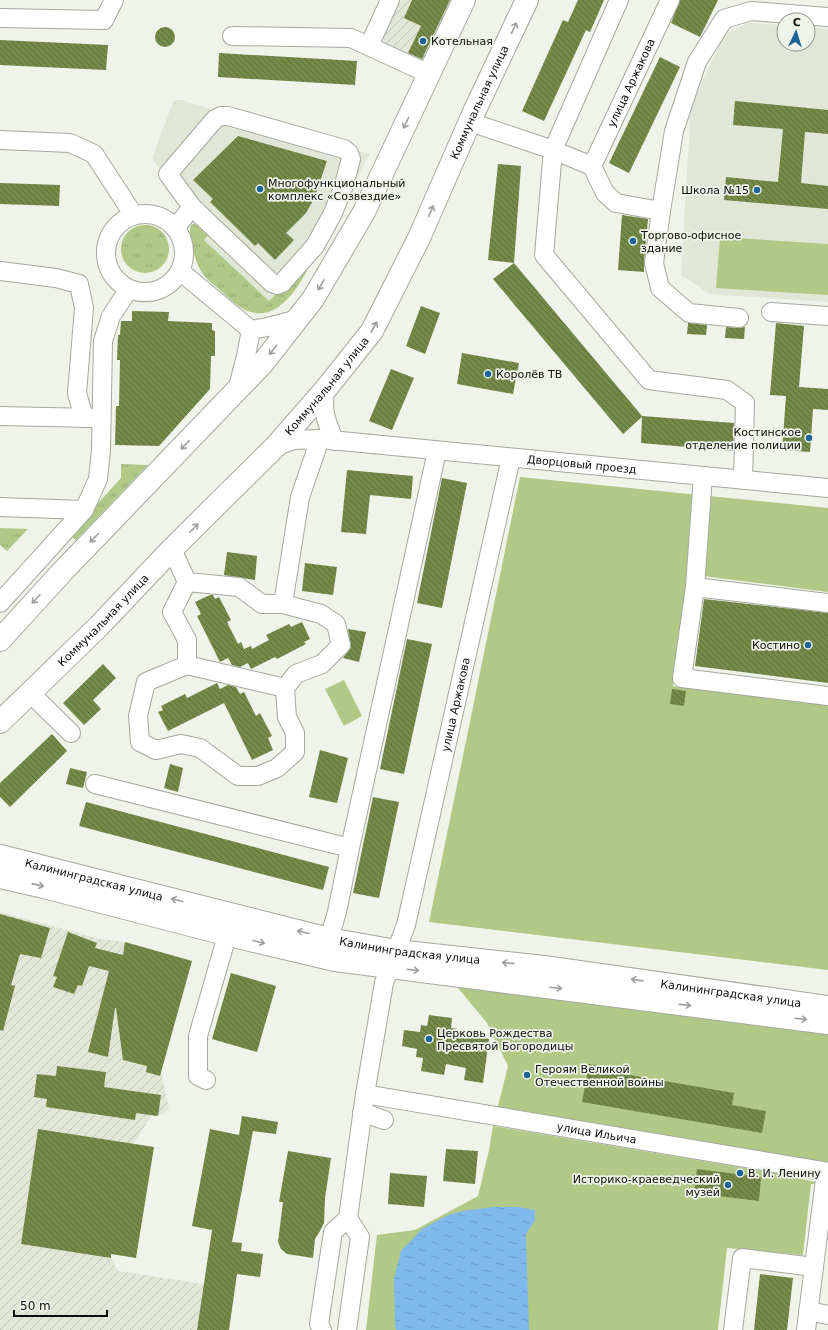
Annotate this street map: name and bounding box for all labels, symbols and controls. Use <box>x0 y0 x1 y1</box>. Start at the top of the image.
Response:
north arrow <box>776 12 816 52</box>
text: С <box>792 16 801 29</box>
one-way arrow <box>511 23 518 35</box>
place label: Котельная <box>431 35 493 48</box>
marker: Котельная <box>418 36 428 46</box>
street label: улица Аржакова <box>605 36 657 129</box>
street label: Коммунальная улица <box>448 43 511 161</box>
one-way arrow <box>402 117 409 129</box>
place label: Многофункциональный комплекс «Созвездие» <box>268 177 406 203</box>
marker: Многофункциональный комплекс «Созвездие» <box>255 184 265 194</box>
place label: Школа №15 <box>681 184 749 197</box>
marker: Школа №15 <box>752 185 762 195</box>
one-way arrow <box>428 205 436 217</box>
place label: Торгово-офисное здание <box>640 229 741 255</box>
marker: Торгово-офисное здание <box>628 236 638 246</box>
one-way arrow <box>316 279 324 291</box>
one-way arrow <box>370 321 378 333</box>
street label: Коммунальная улица <box>282 334 371 438</box>
one-way arrow <box>269 344 278 355</box>
place label: Королёв ТВ <box>496 368 562 381</box>
marker: Королёв ТВ <box>483 369 493 379</box>
place label: Костинское отделение полиции <box>685 426 801 452</box>
marker: Костинское отделение полиции <box>804 433 814 443</box>
one-way arrow <box>180 440 190 450</box>
street label: Дворцовый проезд <box>526 452 638 476</box>
one-way arrow <box>189 523 199 533</box>
one-way arrow <box>90 533 99 543</box>
street label: Коммунальная улица <box>55 571 151 669</box>
one-way arrow <box>32 594 41 605</box>
place label: Костино <box>752 639 800 652</box>
marker: Костино <box>803 640 813 650</box>
street label: улица Аржакова <box>439 656 472 753</box>
street label: Калининградская улица <box>24 856 164 903</box>
one-way arrow <box>31 882 44 890</box>
one-way arrow <box>171 896 184 903</box>
one-way arrow <box>297 928 310 936</box>
street label: Калининградская улица <box>338 934 481 967</box>
one-way arrow <box>252 939 265 947</box>
one-way arrow <box>502 960 515 967</box>
one-way arrow <box>406 966 419 974</box>
one-way arrow <box>631 976 644 984</box>
street label: Калининградская улица <box>660 977 802 1010</box>
one-way arrow <box>549 984 562 992</box>
one-way arrow <box>678 1001 691 1009</box>
one-way arrow <box>794 1016 807 1023</box>
place label: Церковь Рождества Пресвятой Богородицы <box>437 1027 573 1053</box>
marker: Церковь Рождества Пресвятой Богородицы <box>424 1034 434 1044</box>
place label: Героям Великой Отечественной войны <box>535 1063 664 1089</box>
marker: Героям Великой Отечественной войны <box>522 1070 532 1080</box>
street label: улица Ильича <box>556 1120 638 1146</box>
place label: В. И. Ленину <box>748 1167 821 1180</box>
marker: В. И. Ленину <box>735 1168 745 1178</box>
place label: Историко-краеведческий музей <box>573 1173 720 1199</box>
marker: Историко-краеведческий музей <box>723 1180 733 1190</box>
scale bar <box>14 1292 107 1318</box>
text: 50 m <box>20 1299 51 1313</box>

